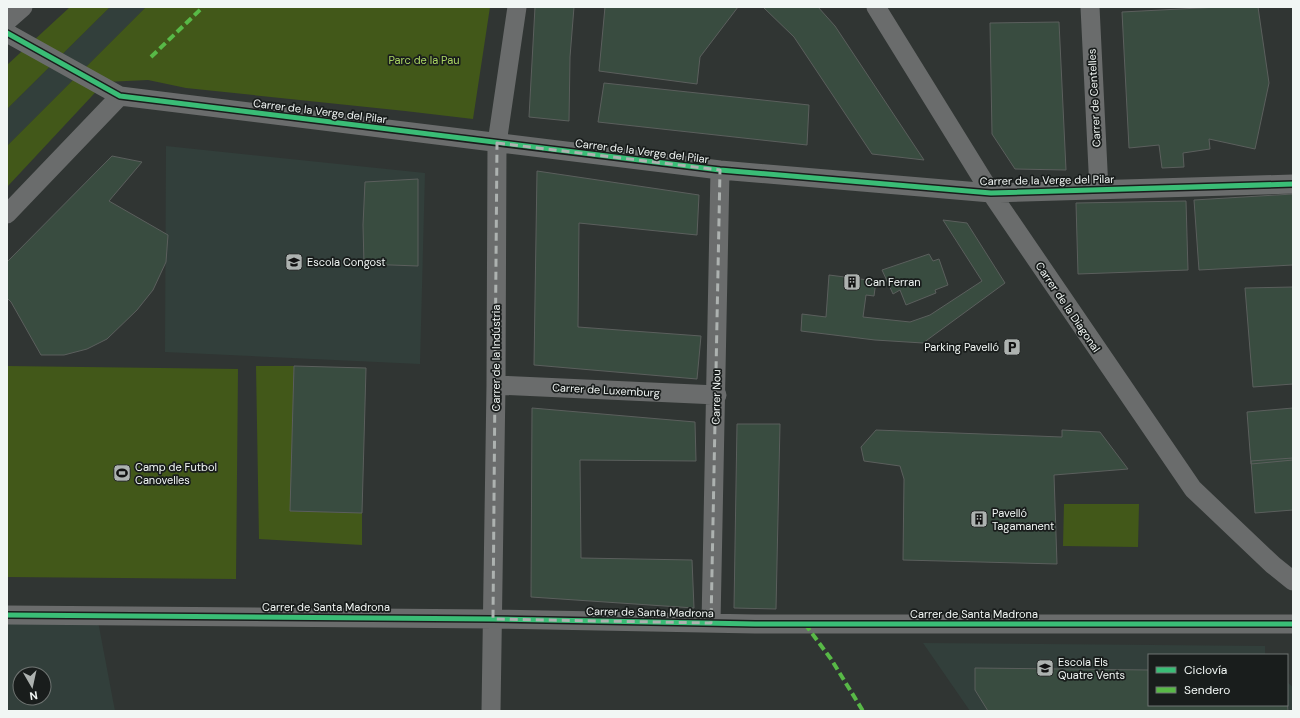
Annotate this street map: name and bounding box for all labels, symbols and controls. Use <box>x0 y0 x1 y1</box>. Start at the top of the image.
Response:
street label: Carrer de Centelles <box>1084 48 1104 148</box>
park label: Parc de la Pau <box>388 53 460 67</box>
street label: Carrer de la Verge del Pilar <box>252 96 388 126</box>
street label: Carrer de la Verge del Pilar <box>574 136 710 166</box>
street label: Carrer de la Verge del Pilar <box>980 172 1114 188</box>
school or university icon: Escola Congost <box>284 252 304 272</box>
place label: Escola Congost <box>307 255 386 269</box>
street label: Carrer de la Diagonal <box>1033 259 1103 355</box>
building icon: Can Ferran <box>842 272 862 292</box>
place label: Can Ferran <box>865 275 920 289</box>
street label: Carrer de la Indústria <box>489 305 503 411</box>
parking icon: Parking Pavelló <box>1002 337 1022 357</box>
place label: Parking Pavelló <box>924 340 999 354</box>
street label: Carrer Nou <box>709 369 723 425</box>
street label: Carrer de Luxemburg <box>552 380 660 400</box>
place label: Camp de Futbol Canovelles <box>135 460 217 487</box>
sports icon: Camp de Futbol Canovelles <box>112 463 132 483</box>
place label: Pavelló Tagamanent <box>992 506 1054 533</box>
building icon: Pavelló Tagamanent <box>969 509 989 529</box>
street label: Carrer de Santa Madrona <box>262 600 390 614</box>
street label: Carrer de Santa Madrona <box>586 604 714 620</box>
street label: Carrer de Santa Madrona <box>910 607 1038 621</box>
legend <box>1148 654 1288 706</box>
place label: Escola Els Quatre Vents <box>1058 655 1125 682</box>
school or university icon: Escola Els Quatre Vents <box>1035 658 1055 678</box>
text: Ciclovía <box>1184 662 1227 678</box>
north arrow <box>12 666 52 706</box>
text: Sendero <box>1184 682 1230 698</box>
text: N <box>29 688 39 703</box>

